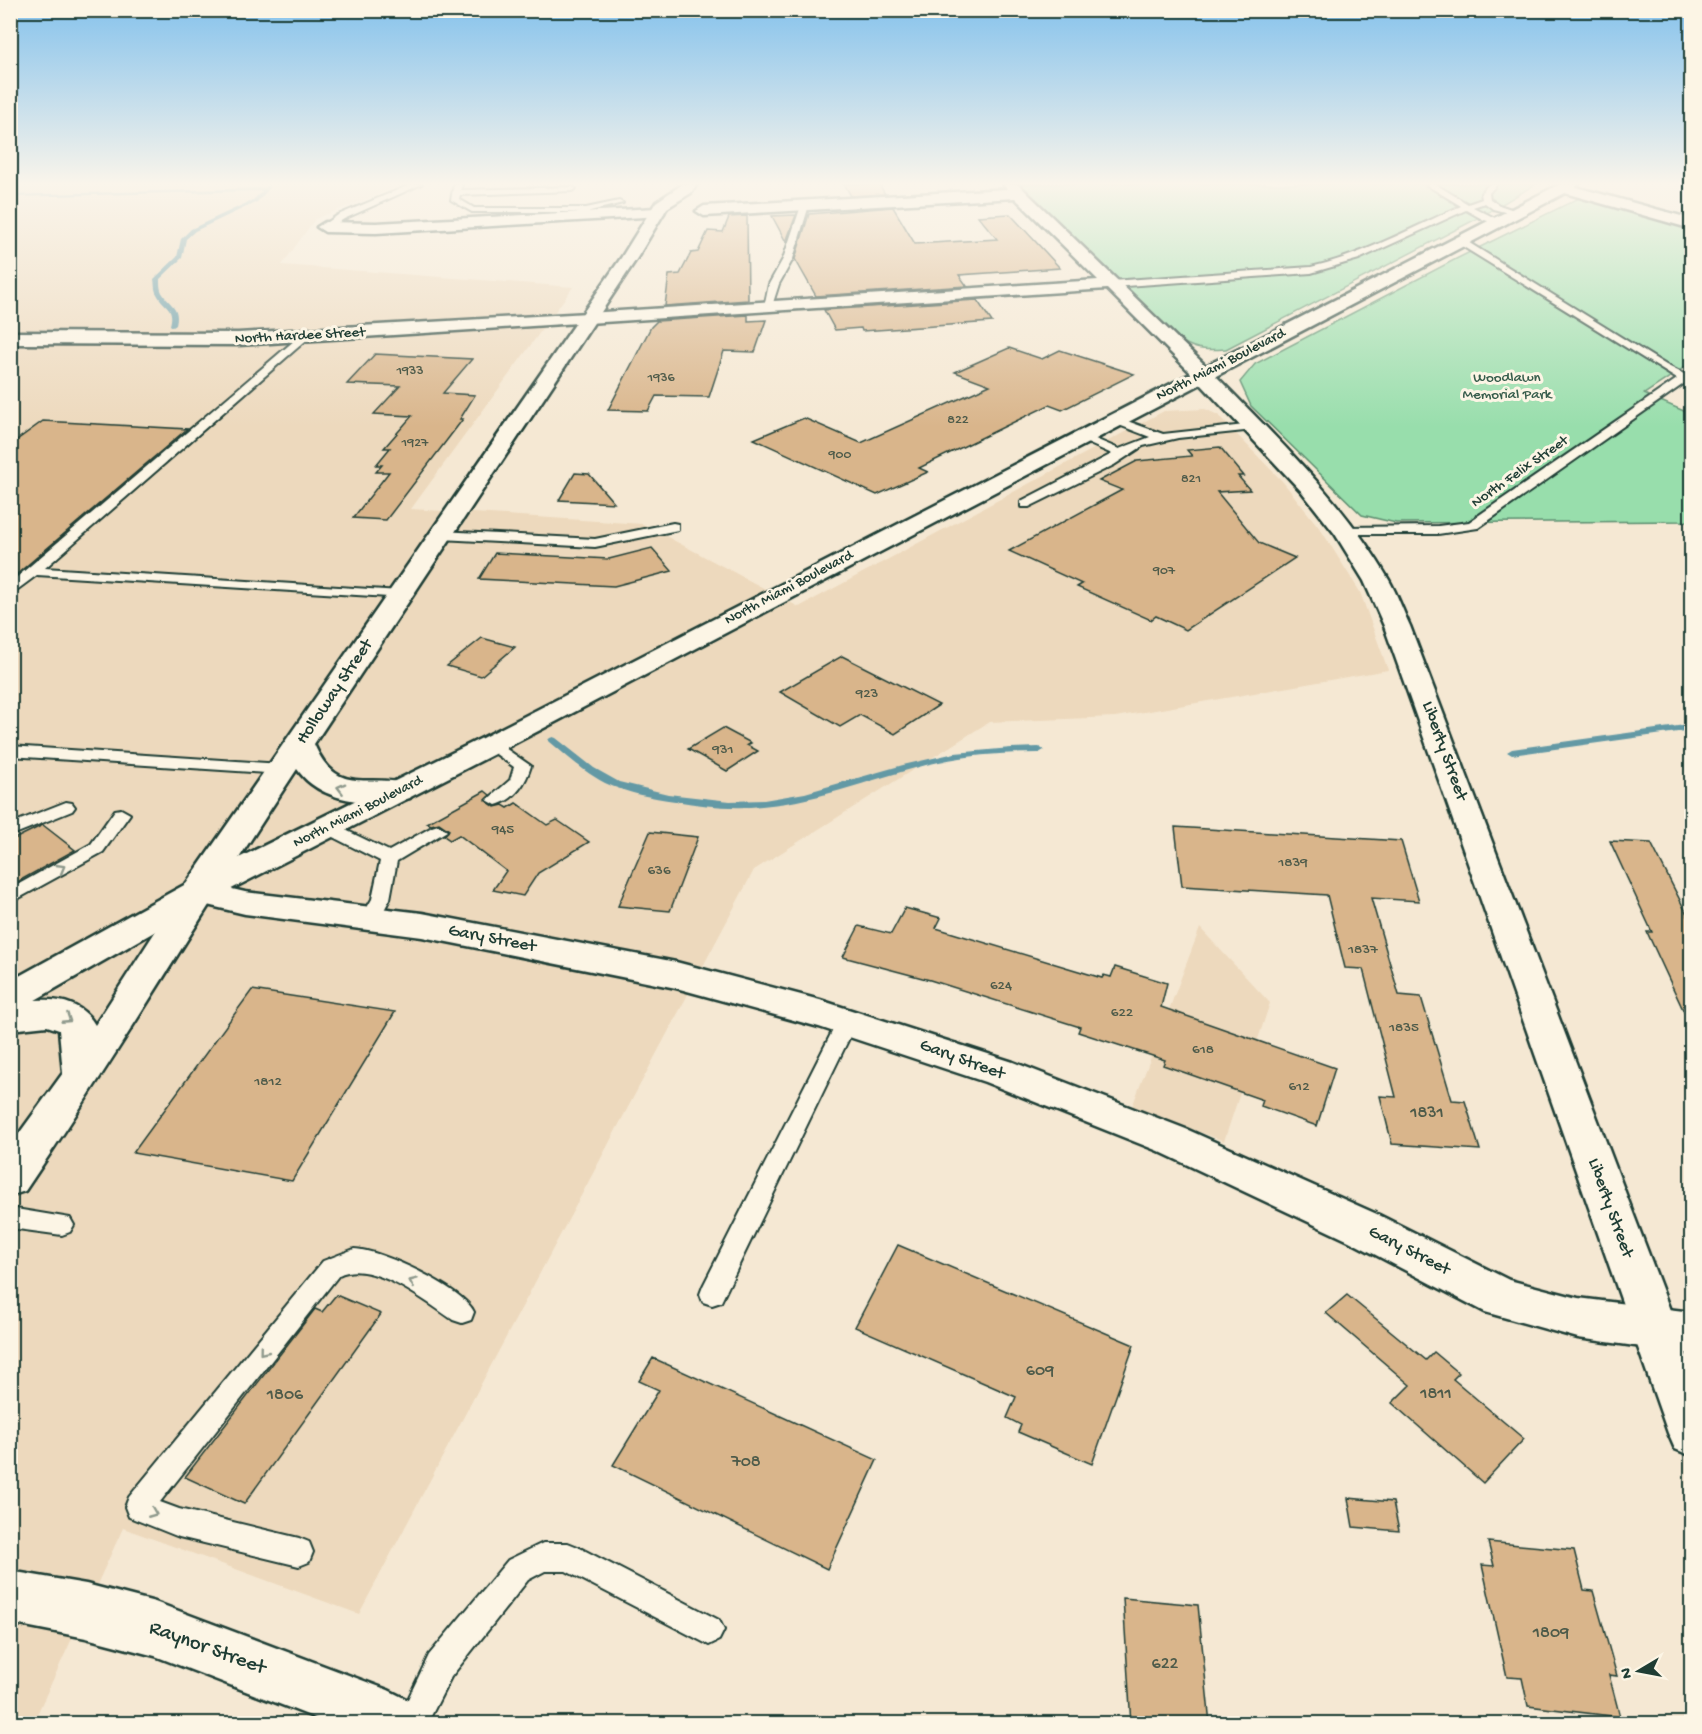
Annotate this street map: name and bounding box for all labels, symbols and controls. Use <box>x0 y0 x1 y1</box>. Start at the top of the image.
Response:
street label: North Hardee Street <box>234 323 368 348</box>
street label: North Miami Boulevard <box>1153 324 1290 405</box>
house number: 1933 <box>395 363 424 380</box>
park label: Woodlawn Memorial Park <box>1463 369 1553 404</box>
house number: 1936 <box>646 370 675 387</box>
house number: 822 <box>947 412 969 429</box>
street label: North Felix Street <box>1468 431 1573 512</box>
house number: 1927 <box>401 435 429 452</box>
house number: 900 <box>828 447 852 464</box>
house number: 821 <box>1181 471 1201 488</box>
street label: North Miami Boulevard <box>722 546 857 629</box>
house number: 907 <box>1152 563 1176 580</box>
street label: Holloway Street <box>292 634 379 748</box>
house number: 923 <box>855 685 879 703</box>
street label: Liberty Street <box>1416 698 1472 805</box>
house number: 931 <box>711 741 734 759</box>
street label: North Miami Boulevard <box>290 771 427 852</box>
one-way arrow <box>336 782 346 795</box>
house number: 945 <box>491 821 514 839</box>
house number: 1839 <box>1277 854 1308 872</box>
house number: 636 <box>648 862 671 880</box>
one-way arrow <box>55 864 66 875</box>
street label: Gary Street <box>446 920 539 958</box>
house number: 1837 <box>1347 941 1379 959</box>
house number: 624 <box>990 977 1012 995</box>
house number: 622 <box>1111 1004 1133 1022</box>
one-way arrow <box>60 1012 71 1023</box>
house number: 1835 <box>1388 1019 1419 1037</box>
street label: Gary Street <box>917 1035 1009 1086</box>
house number: 618 <box>1192 1041 1214 1059</box>
house number: 1812 <box>253 1073 282 1091</box>
house number: 612 <box>1288 1078 1310 1096</box>
house number: 1831 <box>1409 1103 1444 1124</box>
street label: Liberty Street <box>1582 1155 1638 1262</box>
street label: Gary Street <box>1365 1221 1455 1281</box>
one-way arrow <box>408 1277 419 1289</box>
one-way arrow <box>260 1344 271 1355</box>
house number: 609 <box>1026 1361 1054 1382</box>
house number: 1811 <box>1419 1384 1452 1405</box>
house number: 1806 <box>266 1385 304 1406</box>
house number: 708 <box>730 1452 761 1473</box>
one-way arrow <box>147 1506 158 1518</box>
street label: Raynor Street <box>145 1616 271 1682</box>
house number: 1809 <box>1532 1623 1569 1644</box>
north arrow <box>1609 1641 1669 1701</box>
house number: 622 <box>1152 1654 1179 1675</box>
text: N <box>1617 1666 1638 1680</box>

